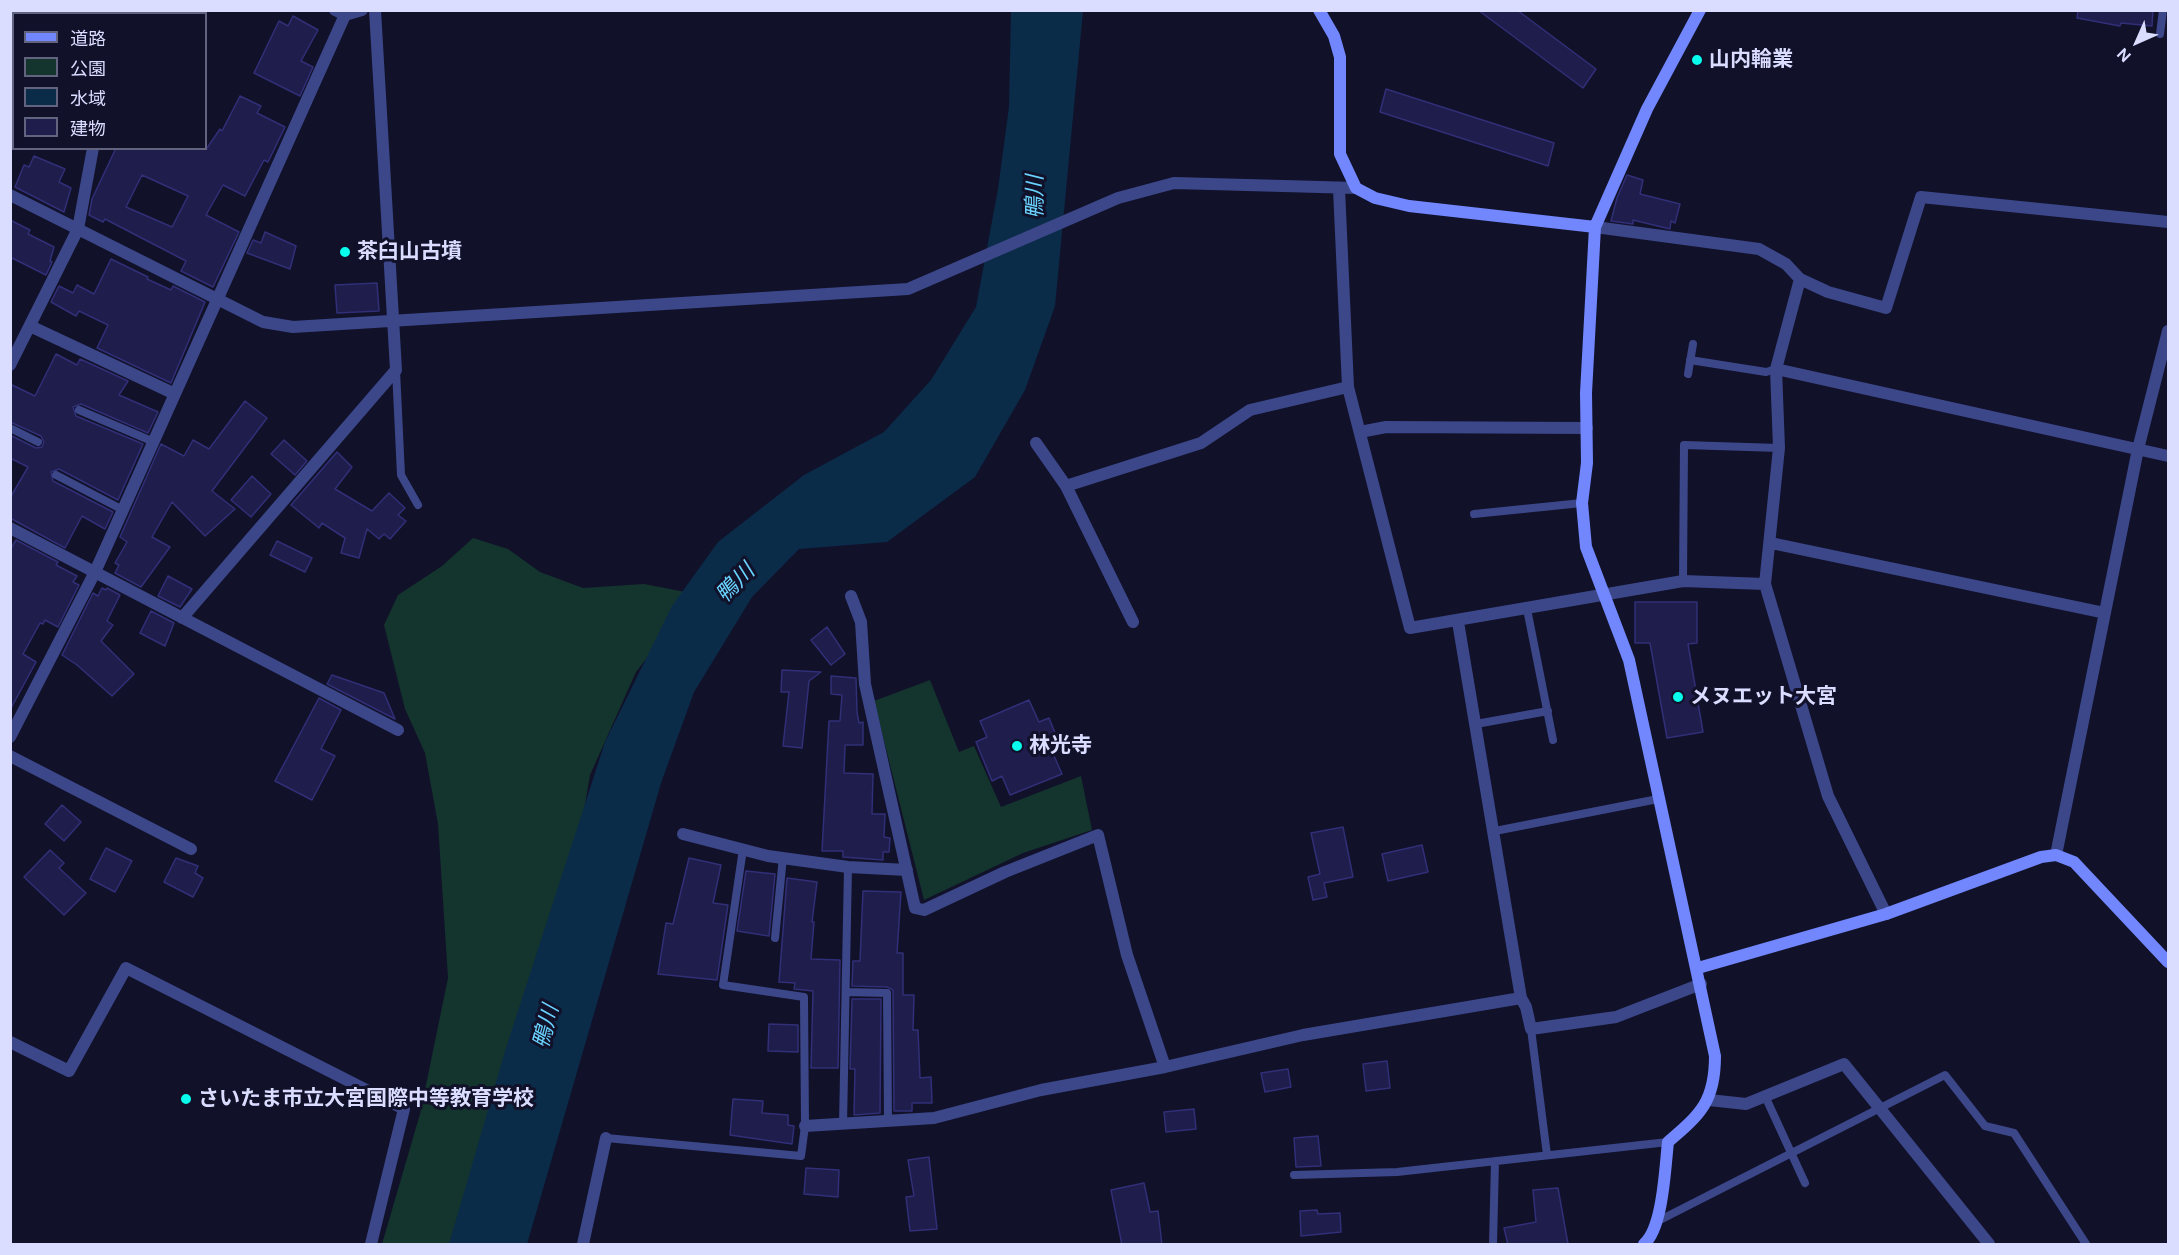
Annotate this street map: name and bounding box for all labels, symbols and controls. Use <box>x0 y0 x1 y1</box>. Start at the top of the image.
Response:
legend <box>12 12 207 150</box>
north arrow <box>2107 12 2167 72</box>
text: 道路 <box>70 27 106 51</box>
text: N <box>2112 44 2135 67</box>
place label: 山内輪業 <box>1709 47 1793 73</box>
marker: 山内輪業 <box>1690 53 1704 67</box>
text: 公園 <box>70 57 106 81</box>
text: 水域 <box>70 87 106 111</box>
text: 建物 <box>70 117 106 141</box>
water label: 鴨川 <box>1023 175 1049 219</box>
place label: 茶臼山古墳 <box>357 239 462 265</box>
marker: 茶臼山古墳 <box>338 245 352 259</box>
water label: 鴨川 <box>711 559 761 609</box>
place label: メヌエット大宮 <box>1690 684 1837 710</box>
marker: メヌエット大宮 <box>1671 690 1685 704</box>
place label: 林光寺 <box>1029 733 1092 759</box>
marker: 林光寺 <box>1010 739 1024 753</box>
water label: 鴨川 <box>529 1002 565 1052</box>
place label: さいたま市立大宮国際中等教育学校 <box>198 1086 534 1112</box>
marker: さいたま市立大宮国際中等教育学校 <box>179 1092 193 1106</box>

